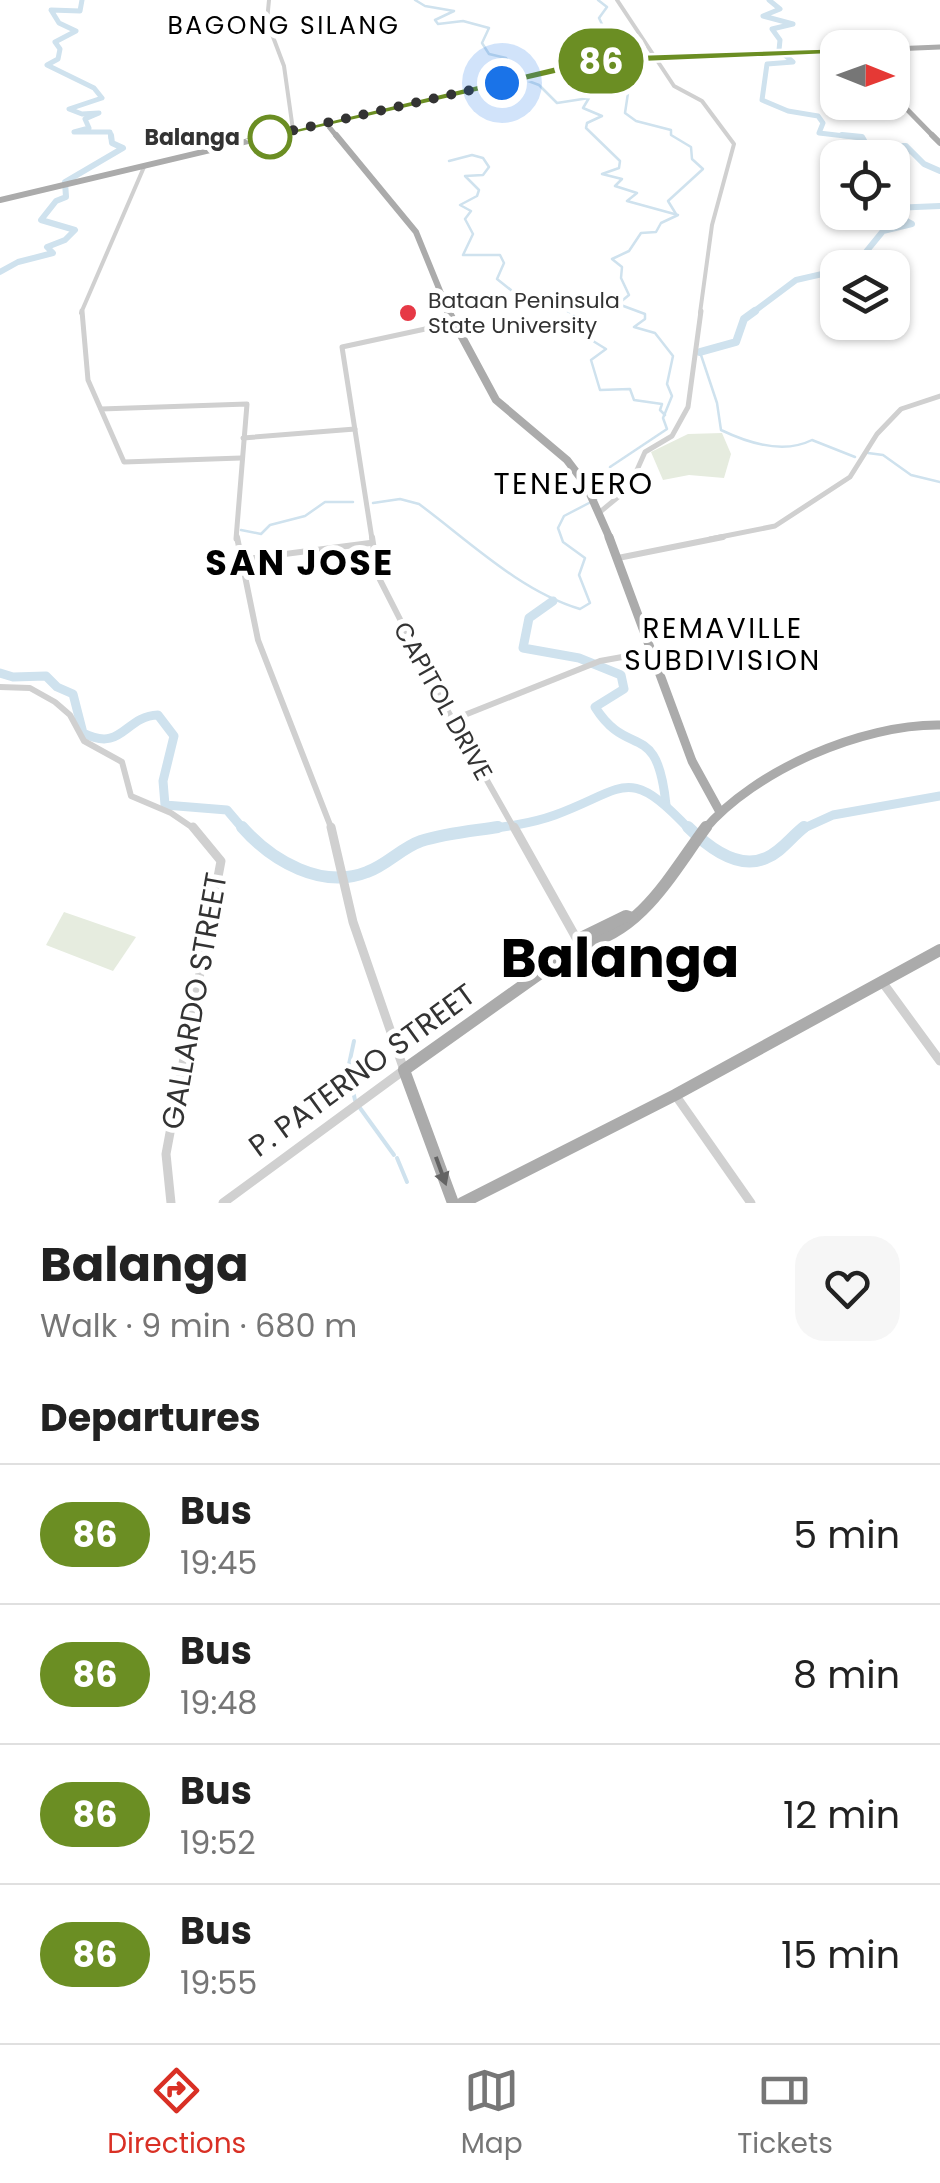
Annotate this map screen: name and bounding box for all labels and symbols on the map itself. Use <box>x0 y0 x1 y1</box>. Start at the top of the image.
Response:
district label: BAGONG SILANG <box>168 8 400 43</box>
line badge: 86 <box>556 28 646 94</box>
north arrow <box>820 30 910 120</box>
your location <box>477 58 527 108</box>
marker: Balanga <box>249 116 291 158</box>
place label: Balanga <box>144 122 240 153</box>
place label: Bataan Peninsula State University <box>428 285 620 341</box>
marker: Bataan Peninsula State University <box>397 302 419 324</box>
district label: TENEJERO <box>493 462 655 505</box>
district label: SAN JOSE <box>205 538 395 587</box>
district label: REMAVILLE SUBDIVISION <box>624 609 822 680</box>
street label: CAPITOL DRIVE <box>385 615 501 787</box>
street label: GALLARDO STREET <box>150 869 238 1133</box>
district label: Balanga <box>501 919 739 996</box>
street label: P. PATERNO STREET <box>240 973 484 1167</box>
one-way arrow <box>434 1156 449 1186</box>

